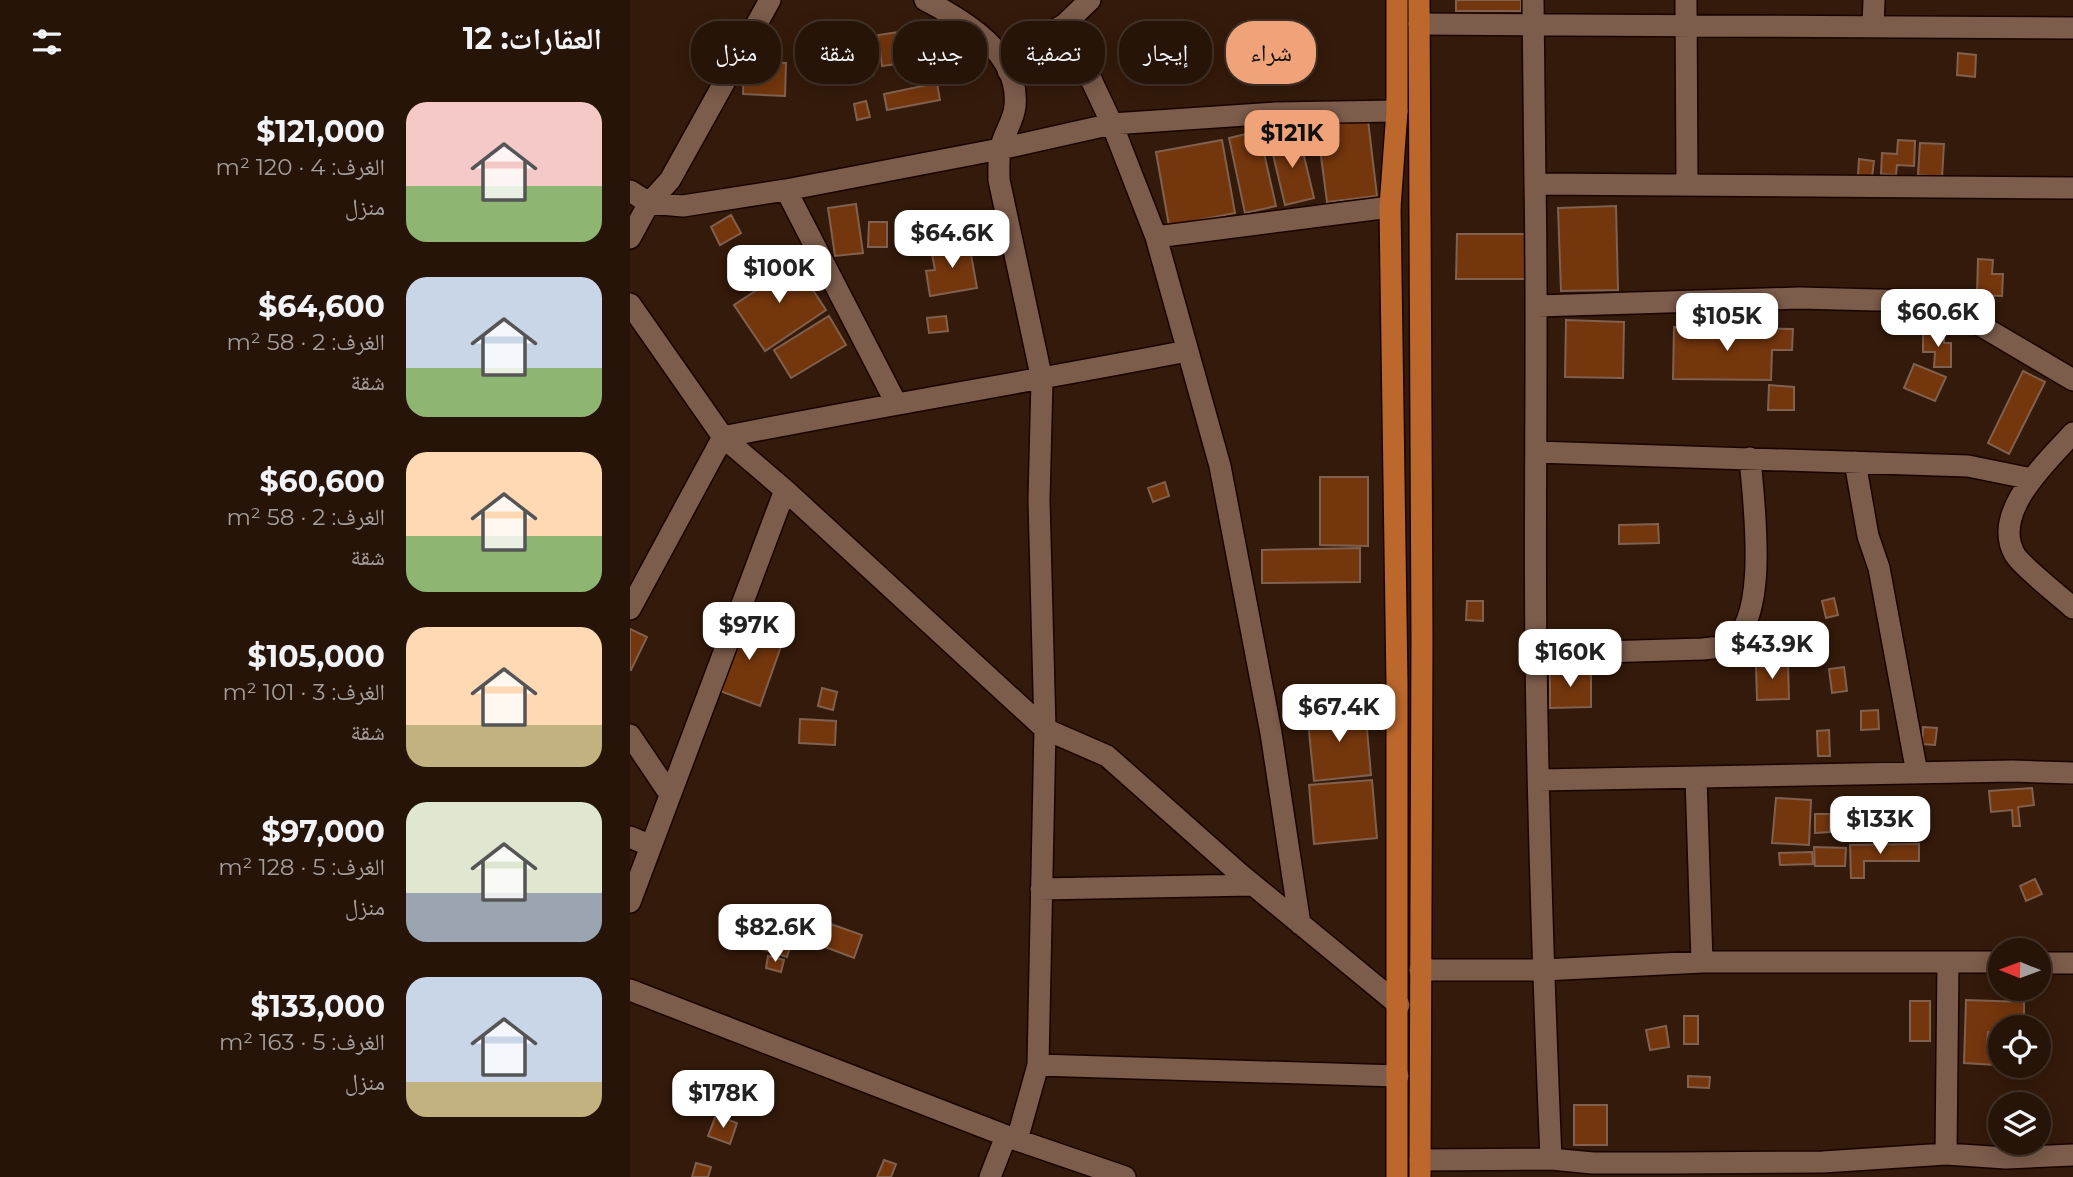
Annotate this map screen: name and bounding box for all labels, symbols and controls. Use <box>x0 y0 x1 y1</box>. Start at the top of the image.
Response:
text: العقارات: 12 <box>463 20 602 57</box>
chip: منزل <box>691 21 781 84</box>
chip: شقة <box>795 21 879 84</box>
chip: جديد <box>893 21 987 84</box>
chip: تصفية <box>1001 21 1105 84</box>
chip: إيجار <box>1119 21 1212 84</box>
chip: شراء <box>1226 21 1316 84</box>
icon: filters <box>28 23 66 61</box>
pin: $121K <box>1243 110 1341 170</box>
text: $121,000 <box>256 113 385 150</box>
text: $121K <box>1260 119 1324 147</box>
icon: home <box>462 130 546 214</box>
text: الغرف: 4 · 120 m² <box>215 153 385 181</box>
text: منزل <box>345 193 385 221</box>
pin: $64.6K <box>895 210 1009 270</box>
text: $64.6K <box>910 219 994 247</box>
pin: $100K <box>730 246 828 305</box>
text: $100K <box>743 254 815 282</box>
text: $64,600 <box>258 288 385 325</box>
pin: $60.6K <box>1881 290 1995 349</box>
pin: $105K <box>1678 294 1776 353</box>
text: $60.6K <box>1897 298 1979 326</box>
text: $105K <box>1692 302 1762 330</box>
icon: home <box>462 305 546 389</box>
text: الغرف: 2 · 58 m² <box>226 328 385 356</box>
text: شقة <box>351 368 385 396</box>
text: $60,600 <box>259 463 385 500</box>
icon: home <box>462 480 546 564</box>
text: الغرف: 2 · 58 m² <box>226 503 385 531</box>
text: شقة <box>351 543 385 571</box>
pin: $97K <box>708 602 790 662</box>
text: $97K <box>719 611 779 639</box>
pin: $43.9K <box>1715 622 1829 681</box>
pin: $160K <box>1521 630 1619 689</box>
text: $43.9K <box>1731 630 1813 658</box>
text: $105,000 <box>248 638 385 675</box>
text: $160K <box>1535 638 1605 666</box>
icon: home <box>462 655 546 739</box>
text: الغرف: 3 · 101 m² <box>222 678 385 706</box>
pin: $67.4K <box>1282 684 1396 744</box>
text: $67.4K <box>1298 693 1380 721</box>
text: شقة <box>351 718 385 746</box>
pin: $133K <box>1831 796 1929 856</box>
text: $133K <box>1846 805 1914 833</box>
text: $97,000 <box>261 813 385 850</box>
icon: home <box>462 830 546 914</box>
text: الغرف: 5 · 128 m² <box>218 853 385 881</box>
text: منزل <box>345 893 385 921</box>
pin: $82.6K <box>718 904 832 964</box>
text: $82.6K <box>734 913 816 941</box>
north arrow <box>1988 938 2051 1001</box>
map controls <box>1988 938 2051 1155</box>
text: $133,000 <box>250 988 385 1025</box>
icon: home <box>462 1005 546 1089</box>
button: locate <box>1988 1015 2051 1078</box>
text: الغرف: 5 · 163 m² <box>219 1028 385 1056</box>
text: منزل <box>345 1068 385 1096</box>
pin: $178K <box>674 1070 772 1130</box>
text: $178K <box>688 1079 758 1107</box>
button: layers <box>1988 1092 2051 1155</box>

